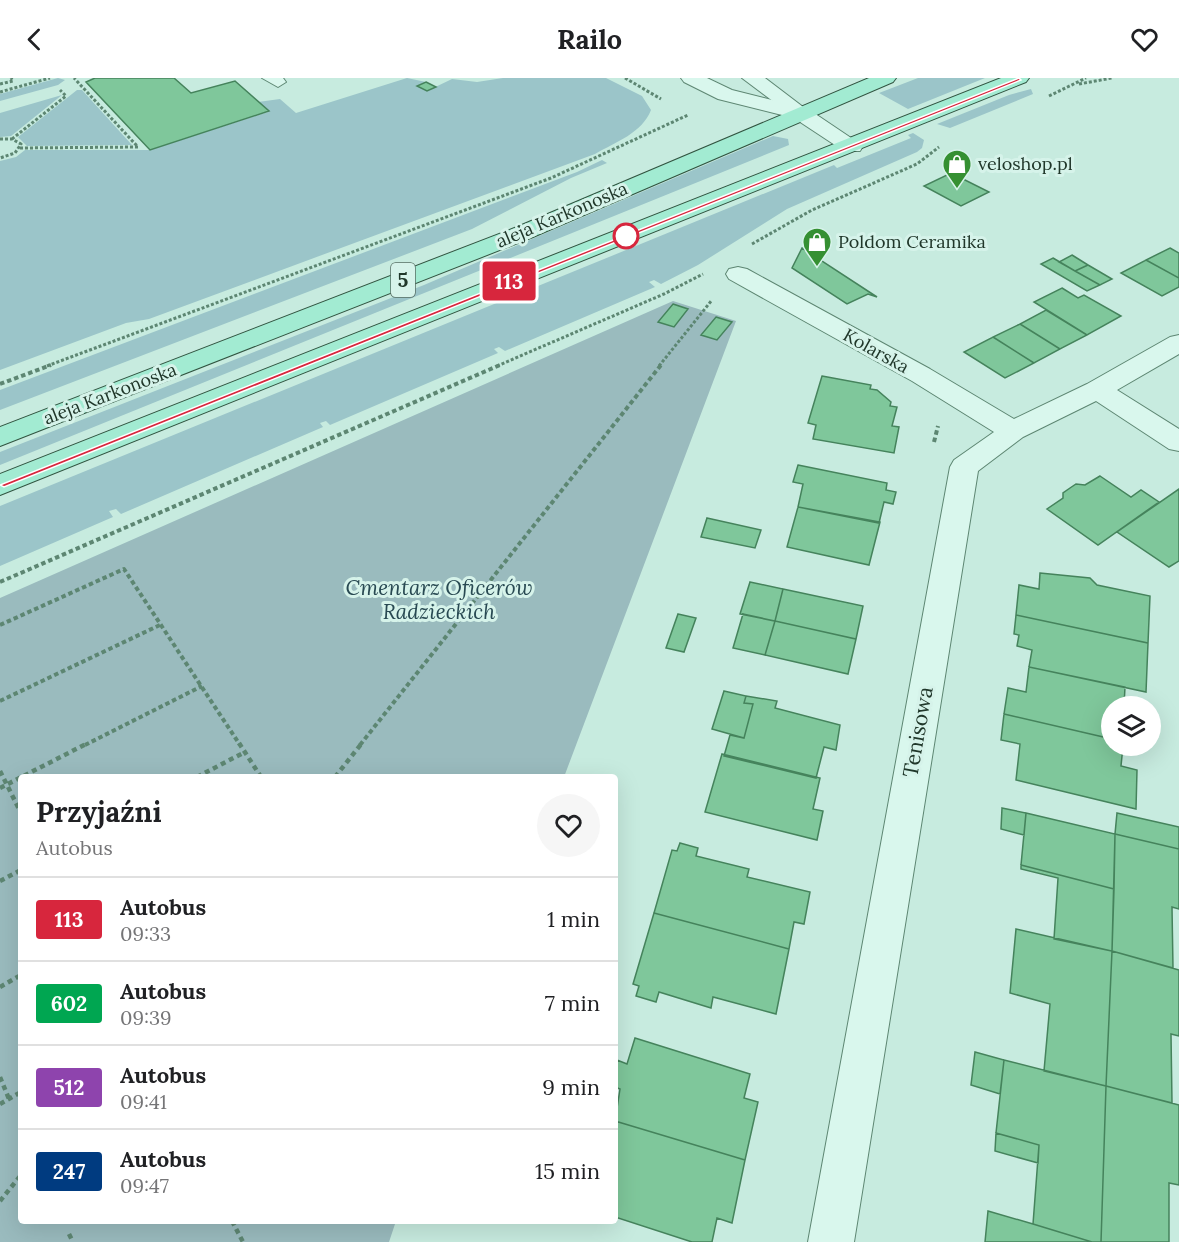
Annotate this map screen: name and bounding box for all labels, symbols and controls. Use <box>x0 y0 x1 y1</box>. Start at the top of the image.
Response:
text: Railo <box>557 22 622 56</box>
icon: back <box>18 23 51 56</box>
icon: heart <box>1128 23 1161 56</box>
shop icon: veloshop.pl <box>941 148 973 190</box>
place label: veloshop.pl <box>978 152 1073 175</box>
street label: aleja Karkonoska <box>493 176 631 253</box>
unlabelled marker <box>613 223 639 249</box>
shop icon: Poldom Ceramika <box>801 226 833 268</box>
place label: Poldom Ceramika <box>838 230 986 253</box>
line badge: 113 <box>474 262 544 300</box>
road number: 5 <box>391 263 415 297</box>
text: 113 <box>495 268 523 295</box>
street label: Kolarska <box>839 323 913 378</box>
street label: aleja Karkonoska <box>40 358 180 429</box>
park label: Cmentarz Oficerów Radzieckich <box>346 574 533 625</box>
street label: Tenisowa <box>896 684 939 779</box>
map controls <box>1101 696 1161 756</box>
button: layers <box>1101 696 1161 756</box>
text: Przyjaźni <box>36 794 162 830</box>
button: heart <box>537 794 600 857</box>
text: Autobus <box>36 835 113 860</box>
text: Autobus <box>120 893 206 921</box>
text: 1 min <box>547 905 600 933</box>
text: 113 <box>55 906 83 933</box>
text: 09:33 <box>120 921 171 946</box>
text: Autobus <box>120 977 206 1005</box>
text: 7 min <box>545 989 600 1017</box>
text: 602 <box>51 990 87 1017</box>
text: 09:39 <box>120 1005 172 1030</box>
text: Autobus <box>120 1061 206 1089</box>
text: 9 min <box>542 1073 600 1101</box>
text: 512 <box>53 1074 85 1101</box>
text: 09:41 <box>120 1089 167 1114</box>
text: Autobus <box>120 1145 206 1173</box>
text: 15 min <box>535 1157 600 1185</box>
text: 247 <box>53 1158 85 1185</box>
text: 09:47 <box>120 1173 169 1198</box>

